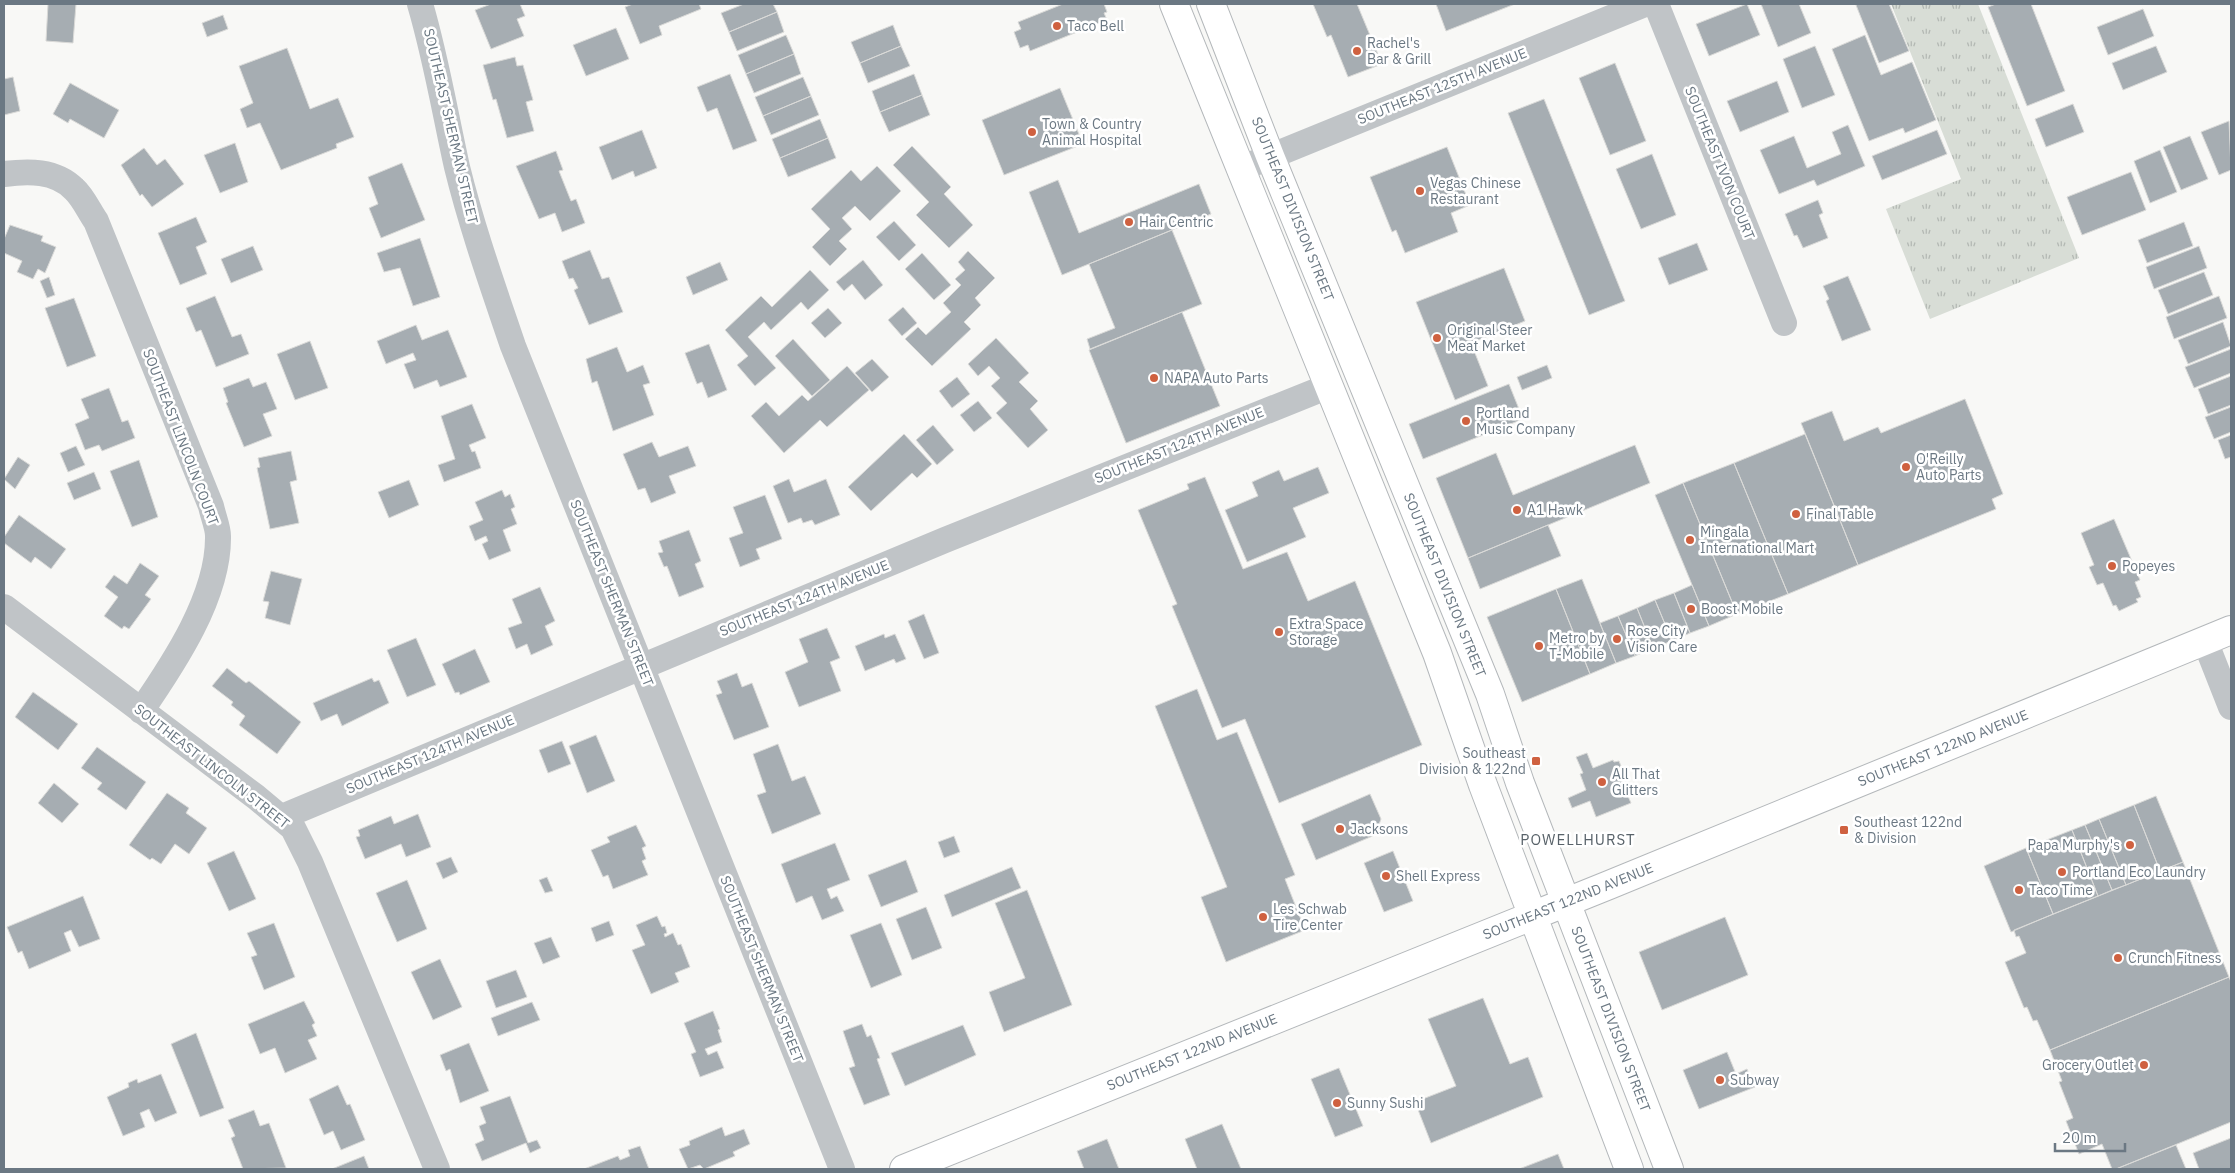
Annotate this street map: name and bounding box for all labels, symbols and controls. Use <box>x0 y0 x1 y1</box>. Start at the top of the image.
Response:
place label: Taco Bell <box>1067 17 1124 35</box>
marker: Taco Bell <box>1051 20 1063 32</box>
street label: SOUTHEAST SHERMAN STREET <box>420 27 482 225</box>
place label: Rachel's Bar & Grill <box>1367 34 1431 68</box>
street label: SOUTHEAST 125TH AVENUE <box>1355 44 1529 128</box>
marker: Rachel's Bar & Grill <box>1351 45 1363 57</box>
street label: SOUTHEAST IVON COURT <box>1681 84 1759 242</box>
street label: SOUTHEAST DIVISION STREET <box>1248 114 1338 304</box>
place label: Town & Country Animal Hospital <box>1042 115 1142 149</box>
marker: Town & Country Animal Hospital <box>1026 126 1038 138</box>
place label: Vegas Chinese Restaurant <box>1430 174 1521 208</box>
marker: Vegas Chinese Restaurant <box>1414 185 1426 197</box>
place label: Hair Centric <box>1139 213 1213 231</box>
marker: Hair Centric <box>1123 216 1135 228</box>
place label: Original Steer Meat Market <box>1447 321 1532 355</box>
marker: Original Steer Meat Market <box>1431 332 1443 344</box>
street label: SOUTHEAST LINCOLN COURT <box>139 346 223 528</box>
place label: NAPA Auto Parts <box>1164 369 1269 387</box>
marker: NAPA Auto Parts <box>1148 372 1160 384</box>
street label: SOUTHEAST 124TH AVENUE <box>1092 403 1266 487</box>
place label: Portland Music Company <box>1476 404 1575 438</box>
marker: Portland Music Company <box>1460 415 1472 427</box>
place label: O'Reilly Auto Parts <box>1916 450 1982 484</box>
marker: O'Reilly Auto Parts <box>1900 461 1912 473</box>
street label: SOUTHEAST DIVISION STREET <box>1400 490 1490 680</box>
street label: SOUTHEAST SHERMAN STREET <box>566 497 658 689</box>
place label: A1 Hawk <box>1527 501 1584 519</box>
marker: A1 Hawk <box>1511 504 1523 516</box>
place label: Final Table <box>1806 505 1874 523</box>
marker: Final Table <box>1790 508 1802 520</box>
place label: Mingala International Mart <box>1700 523 1814 557</box>
marker: Mingala International Mart <box>1684 534 1696 546</box>
street label: SOUTHEAST 124TH AVENUE <box>717 556 891 640</box>
place label: Popeyes <box>2122 557 2175 575</box>
marker: Popeyes <box>2106 560 2118 572</box>
place label: Boost Mobile <box>1701 600 1783 618</box>
marker: Boost Mobile <box>1685 603 1697 615</box>
place label: Extra Space Storage <box>1289 615 1364 649</box>
place label: Rose City Vision Care <box>1627 622 1698 656</box>
marker: Extra Space Storage <box>1273 626 1285 638</box>
place label: Metro by T-Mobile <box>1549 629 1605 663</box>
marker: Rose City Vision Care <box>1611 633 1623 645</box>
marker: Metro by T-Mobile <box>1533 640 1545 652</box>
street label: SOUTHEAST LINCOLN STREET <box>131 700 293 832</box>
street label: SOUTHEAST 122ND AVENUE <box>1855 706 2031 790</box>
street label: SOUTHEAST 124TH AVENUE <box>343 710 517 798</box>
place label: Southeast Division & 122nd <box>1419 744 1526 778</box>
marker: Southeast Division & 122nd <box>1530 755 1542 767</box>
place label: All That Glitters <box>1612 765 1660 799</box>
marker: All That Glitters <box>1596 776 1608 788</box>
place label: Southeast 122nd & Division <box>1854 813 1962 847</box>
place label: Jacksons <box>1350 820 1409 838</box>
marker: Jacksons <box>1334 823 1346 835</box>
marker: Southeast 122nd & Division <box>1838 824 1850 836</box>
district label: POWELLHURST <box>1520 830 1636 849</box>
place label: Papa Murphy's <box>2027 836 2120 854</box>
marker: Papa Murphy's <box>2124 839 2136 851</box>
street label: SOUTHEAST 122ND AVENUE <box>1480 859 1656 943</box>
place label: Portland Eco Laundry <box>2072 863 2206 881</box>
marker: Portland Eco Laundry <box>2056 866 2068 878</box>
place label: Shell Express <box>1396 867 1480 885</box>
marker: Shell Express <box>1380 870 1392 882</box>
street label: SOUTHEAST SHERMAN STREET <box>716 873 808 1065</box>
place label: Taco Time <box>2029 881 2093 899</box>
marker: Taco Time <box>2013 884 2025 896</box>
place label: Les Schwab Tire Center <box>1273 900 1347 934</box>
marker: Les Schwab Tire Center <box>1257 911 1269 923</box>
street label: SOUTHEAST DIVISION STREET <box>1567 924 1655 1114</box>
place label: Crunch Fitness <box>2128 949 2222 967</box>
marker: Crunch Fitness <box>2112 952 2124 964</box>
street label: SOUTHEAST 122ND AVENUE <box>1104 1010 1280 1094</box>
place label: Grocery Outlet <box>2042 1056 2134 1074</box>
marker: Grocery Outlet <box>2138 1059 2150 1071</box>
place label: Subway <box>1730 1071 1779 1089</box>
marker: Subway <box>1714 1074 1726 1086</box>
place label: Sunny Sushi <box>1347 1094 1424 1112</box>
marker: Sunny Sushi <box>1331 1097 1343 1109</box>
scale bar <box>2055 1120 2125 1152</box>
text: 20 m <box>2062 1128 2097 1147</box>

